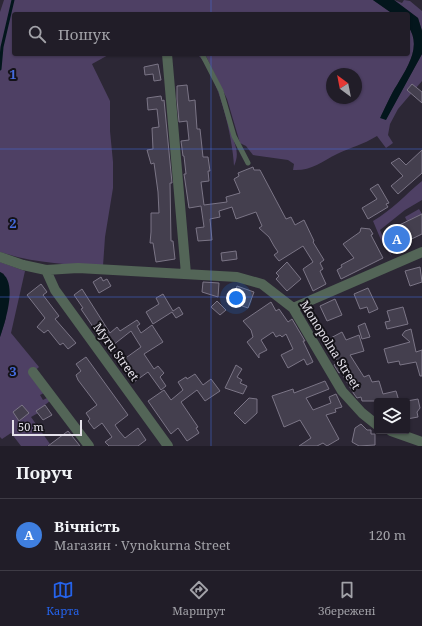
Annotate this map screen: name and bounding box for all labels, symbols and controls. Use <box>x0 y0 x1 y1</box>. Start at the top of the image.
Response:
search box <box>12 12 410 56</box>
icon: search <box>26 23 48 45</box>
text: Пошук <box>58 24 110 44</box>
text: 1 <box>9 65 17 83</box>
north arrow <box>326 68 362 104</box>
text: 2 <box>9 214 17 232</box>
pin: A <box>384 224 410 254</box>
your location <box>226 288 246 308</box>
street label: Monopolna Street <box>296 297 365 392</box>
street label: Myru Street <box>90 319 143 384</box>
text: 3 <box>9 362 17 380</box>
map controls <box>374 398 410 434</box>
button: layers <box>374 398 410 434</box>
scale bar <box>12 418 82 437</box>
text: 50 m <box>18 419 44 434</box>
text: Поруч <box>16 461 72 484</box>
text: Вічність <box>54 516 120 536</box>
text: A <box>24 526 34 544</box>
text: 120 m <box>369 526 406 544</box>
text: Магазин · Vynokurna Street <box>54 536 230 554</box>
tab: Карта <box>46 579 79 618</box>
tab: Маршрут <box>172 579 225 618</box>
tab: Збережені <box>318 579 376 618</box>

